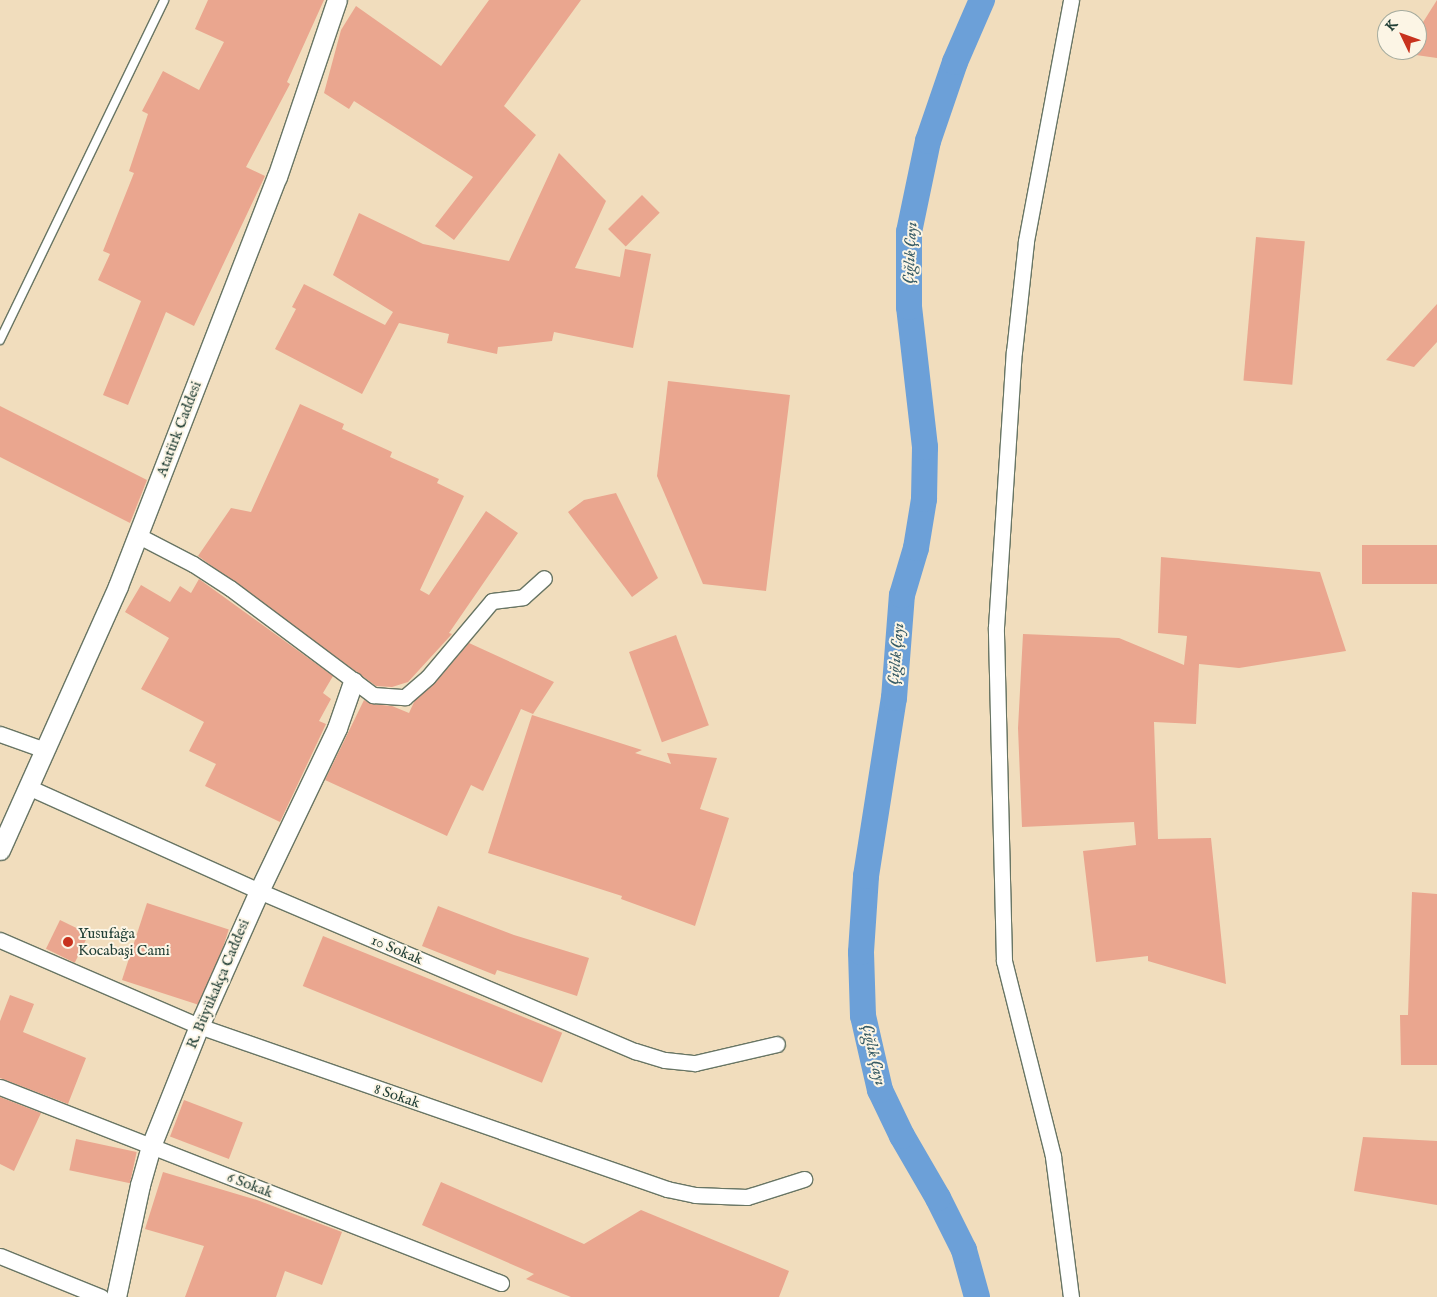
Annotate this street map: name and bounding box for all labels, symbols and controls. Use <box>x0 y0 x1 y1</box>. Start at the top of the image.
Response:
north arrow <box>1377 10 1427 60</box>
text: K <box>1382 16 1402 35</box>
water label: Çığlık Çayı <box>900 221 922 285</box>
street label: Atatürk Caddesi <box>153 379 205 479</box>
water label: Çığlık Çayı <box>885 622 909 686</box>
street label: R. Büyükakça Caddesi <box>183 917 253 1051</box>
place label: Yusufağa Kocabaşi Cami <box>78 924 170 959</box>
street label: 10 Sokak <box>368 931 426 969</box>
marker: Yusufağa Kocabaşi Cami <box>62 936 74 948</box>
water label: Çığlık Çayı <box>857 1022 889 1088</box>
street label: 8 Sokak <box>372 1080 422 1112</box>
street label: 6 Sokak <box>224 1168 276 1202</box>

